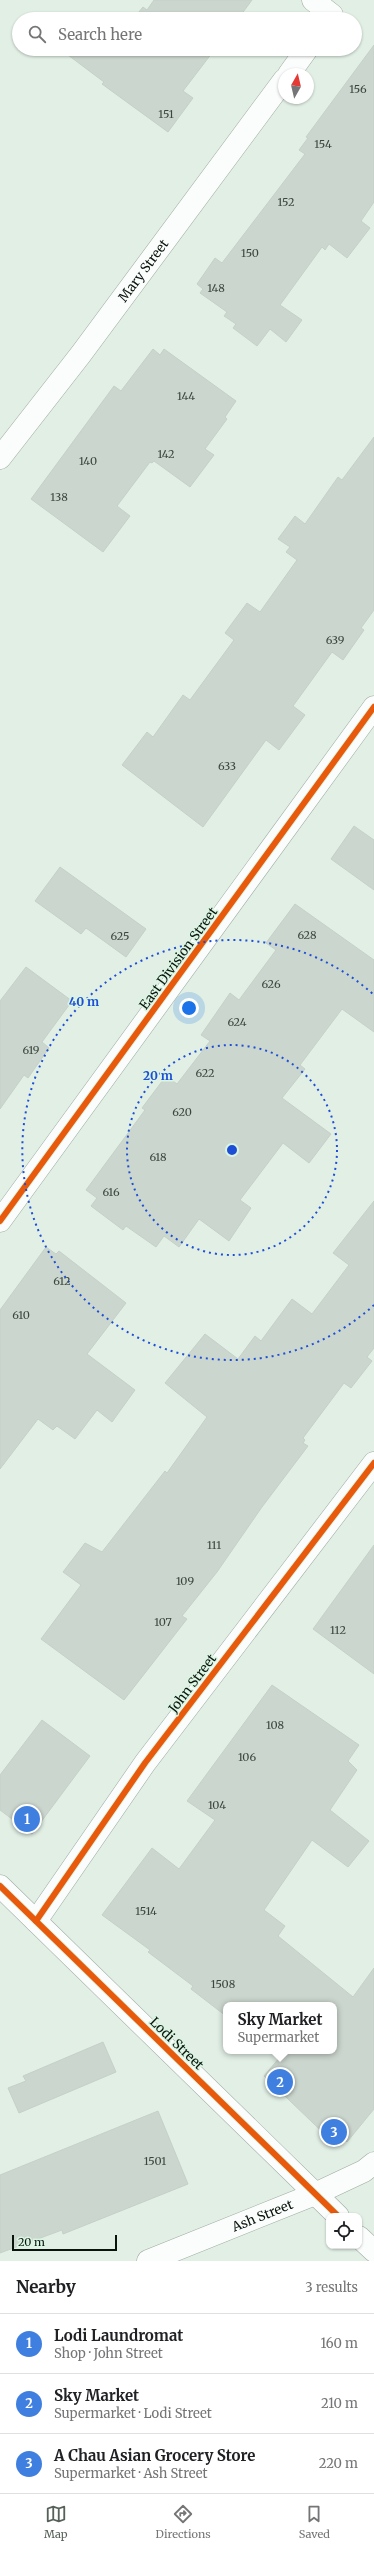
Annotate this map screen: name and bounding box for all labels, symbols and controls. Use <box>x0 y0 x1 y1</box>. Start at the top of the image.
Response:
search box <box>12 12 362 56</box>
icon: search <box>26 23 48 45</box>
text: Search here <box>58 25 142 44</box>
north arrow <box>278 68 314 104</box>
house number: 156 <box>349 82 367 96</box>
house number: 151 <box>158 107 174 121</box>
house number: 154 <box>314 137 332 151</box>
house number: 152 <box>277 195 295 209</box>
street label: Mary Street <box>115 236 172 305</box>
house number: 150 <box>241 246 259 260</box>
house number: 148 <box>207 281 225 295</box>
house number: 144 <box>177 389 195 403</box>
house number: 142 <box>157 447 175 461</box>
house number: 140 <box>79 454 97 468</box>
house number: 138 <box>50 490 68 504</box>
house number: 639 <box>326 633 345 647</box>
house number: 633 <box>218 759 236 773</box>
street label: East Division Street <box>136 904 221 1013</box>
house number: 628 <box>297 928 317 942</box>
house number: 625 <box>111 929 129 943</box>
house number: 626 <box>261 977 281 991</box>
text: 40 m <box>69 994 99 1009</box>
your location <box>179 998 199 1018</box>
house number: 624 <box>227 1015 247 1029</box>
house number: 619 <box>22 1043 40 1057</box>
house number: 622 <box>195 1066 215 1080</box>
text: 20 m <box>143 1068 173 1083</box>
house number: 620 <box>172 1105 192 1119</box>
centre of rings <box>225 1143 239 1157</box>
house number: 618 <box>149 1150 167 1164</box>
house number: 616 <box>102 1185 120 1199</box>
house number: 612 <box>53 1274 71 1288</box>
house number: 610 <box>12 1308 30 1322</box>
house number: 111 <box>207 1538 221 1552</box>
house number: 109 <box>176 1574 194 1588</box>
house number: 107 <box>154 1615 172 1629</box>
house number: 112 <box>330 1623 346 1637</box>
street label: John Street <box>164 1650 220 1717</box>
house number: 108 <box>266 1718 284 1732</box>
house number: 106 <box>238 1750 256 1764</box>
house number: 104 <box>208 1798 226 1812</box>
pin: 1 <box>14 1804 40 1834</box>
house number: 1514 <box>135 1904 157 1918</box>
house number: 1508 <box>211 1977 236 1991</box>
popup <box>223 2002 337 2054</box>
text: Sky Market <box>237 2010 323 2029</box>
street label: Lodi Street <box>146 2013 207 2073</box>
text: Supermarket <box>237 2029 319 2046</box>
pin: 2 <box>267 2067 293 2097</box>
pin: 3 <box>321 2117 347 2147</box>
house number: 1501 <box>144 2154 166 2168</box>
street label: Ash Street <box>228 2196 295 2236</box>
map controls <box>326 2213 362 2249</box>
button: locate <box>326 2213 362 2249</box>
scale bar <box>12 2233 117 2252</box>
text: 20 m <box>18 2235 45 2249</box>
text: Nearby <box>16 2276 76 2298</box>
text: 3 results <box>305 2279 358 2296</box>
text: Lodi Laundromat <box>54 2326 183 2345</box>
text: 1 <box>26 2335 32 2352</box>
text: 160 m <box>320 2335 358 2352</box>
text: Shop · John Street <box>54 2345 163 2362</box>
text: Sky Market <box>54 2386 139 2405</box>
text: 2 <box>25 2395 33 2412</box>
text: 210 m <box>321 2395 358 2412</box>
text: Supermarket · Lodi Street <box>54 2405 212 2422</box>
text: A Chau Asian Grocery Store <box>54 2446 255 2465</box>
text: 3 <box>25 2455 33 2472</box>
text: 220 m <box>319 2455 358 2472</box>
text: Supermarket · Ash Street <box>54 2465 208 2482</box>
tab: Map <box>44 2503 68 2541</box>
tab: Directions <box>156 2503 211 2541</box>
tab: Saved <box>299 2503 330 2541</box>

